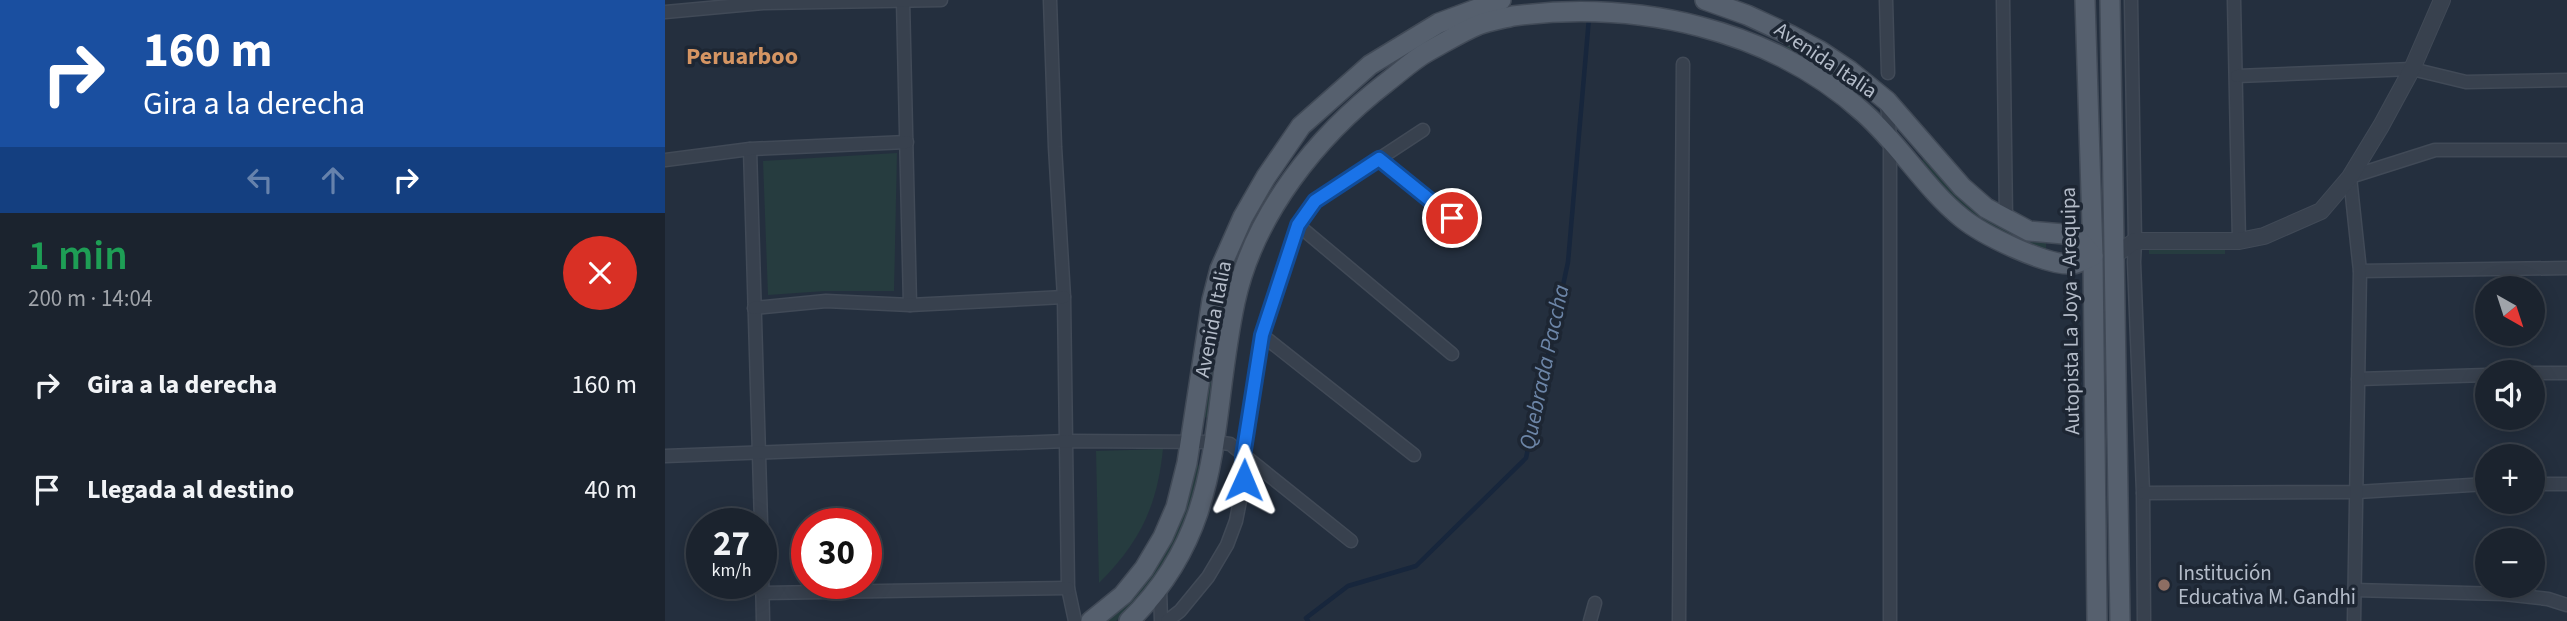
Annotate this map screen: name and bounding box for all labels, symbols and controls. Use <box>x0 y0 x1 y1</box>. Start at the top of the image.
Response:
street label: Avenida Italia <box>1769 14 1883 106</box>
text: 160 m <box>143 16 272 86</box>
icon: right <box>28 28 119 119</box>
district label: Peruarboo <box>686 39 798 74</box>
text: Gira a la derecha <box>143 81 365 127</box>
icon: left <box>241 161 279 199</box>
icon: ahead <box>314 161 352 199</box>
icon: right <box>387 161 425 199</box>
street label: Autopista La Joya - Arequipa <box>2053 187 2087 435</box>
pin <box>1422 188 1482 248</box>
icon: arrive <box>1433 199 1471 237</box>
text: 1 min <box>28 226 128 286</box>
button: close <box>563 236 637 310</box>
street label: Avenida Italia <box>1187 258 1239 380</box>
north arrow <box>2475 276 2545 346</box>
map controls <box>2475 276 2545 598</box>
water label: Quebrada Paccha <box>1510 281 1578 453</box>
text: 200 m · 14:04 <box>28 282 152 315</box>
button: sound <box>2475 360 2545 430</box>
icon: right <box>28 366 66 404</box>
text: Gira a la derecha <box>87 366 277 403</box>
text: 160 m <box>571 366 637 403</box>
position arrow <box>1207 443 1281 517</box>
button: + <box>2475 444 2545 514</box>
icon: arrive <box>28 471 66 509</box>
text: Llegada al destino <box>87 471 294 508</box>
text: 40 m <box>584 471 637 508</box>
speed limit sign: 30 <box>791 508 882 599</box>
text: 27 <box>713 519 750 569</box>
button: − <box>2475 528 2545 598</box>
text: km/h <box>712 558 751 583</box>
place label: Institución Educativa M. Gandhi <box>2178 558 2356 612</box>
marker: Institución Educativa M. Gandhi <box>2156 577 2172 593</box>

